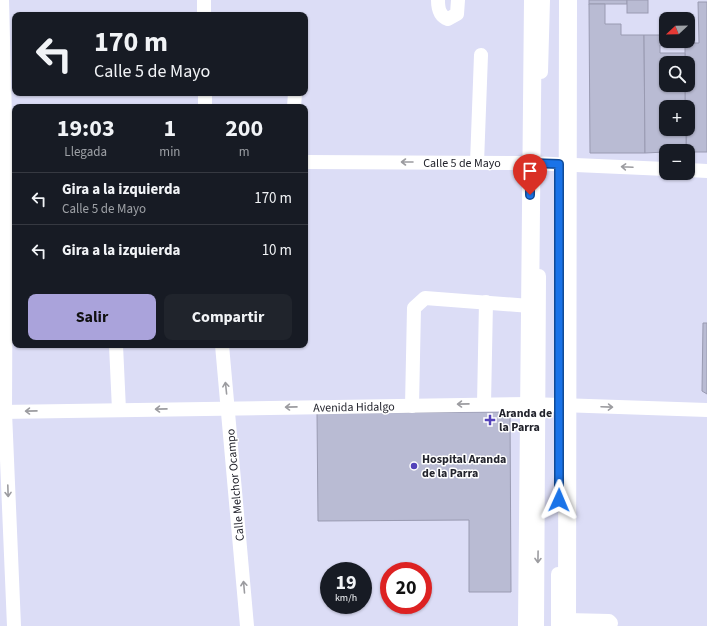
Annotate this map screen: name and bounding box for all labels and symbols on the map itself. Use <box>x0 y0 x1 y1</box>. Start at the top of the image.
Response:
north arrow <box>659 12 695 48</box>
pin <box>513 154 547 195</box>
street label: Calle 5 de Mayo <box>423 155 501 172</box>
one-way arrow <box>401 158 414 166</box>
one-way arrow <box>621 163 634 170</box>
one-way arrow <box>222 382 230 395</box>
street label: Avenida Hidalgo <box>313 398 395 417</box>
one-way arrow <box>457 401 470 408</box>
one-way arrow <box>600 403 613 410</box>
one-way arrow <box>285 404 298 411</box>
one-way arrow <box>155 405 168 413</box>
place label: Aranda de la Parra <box>498 405 552 436</box>
one-way arrow <box>25 407 38 415</box>
marker: Aranda de la Parra <box>484 414 496 426</box>
street label: Calle Melchor Ocampo <box>222 428 249 542</box>
place label: Hospital Aranda de la Parra <box>422 451 506 482</box>
marker: Hospital Aranda de la Parra <box>409 461 419 471</box>
position arrow <box>538 479 580 521</box>
one-way arrow <box>4 484 12 497</box>
one-way arrow <box>534 550 542 563</box>
speed limit sign: 20 <box>380 562 432 614</box>
one-way arrow <box>240 581 247 594</box>

